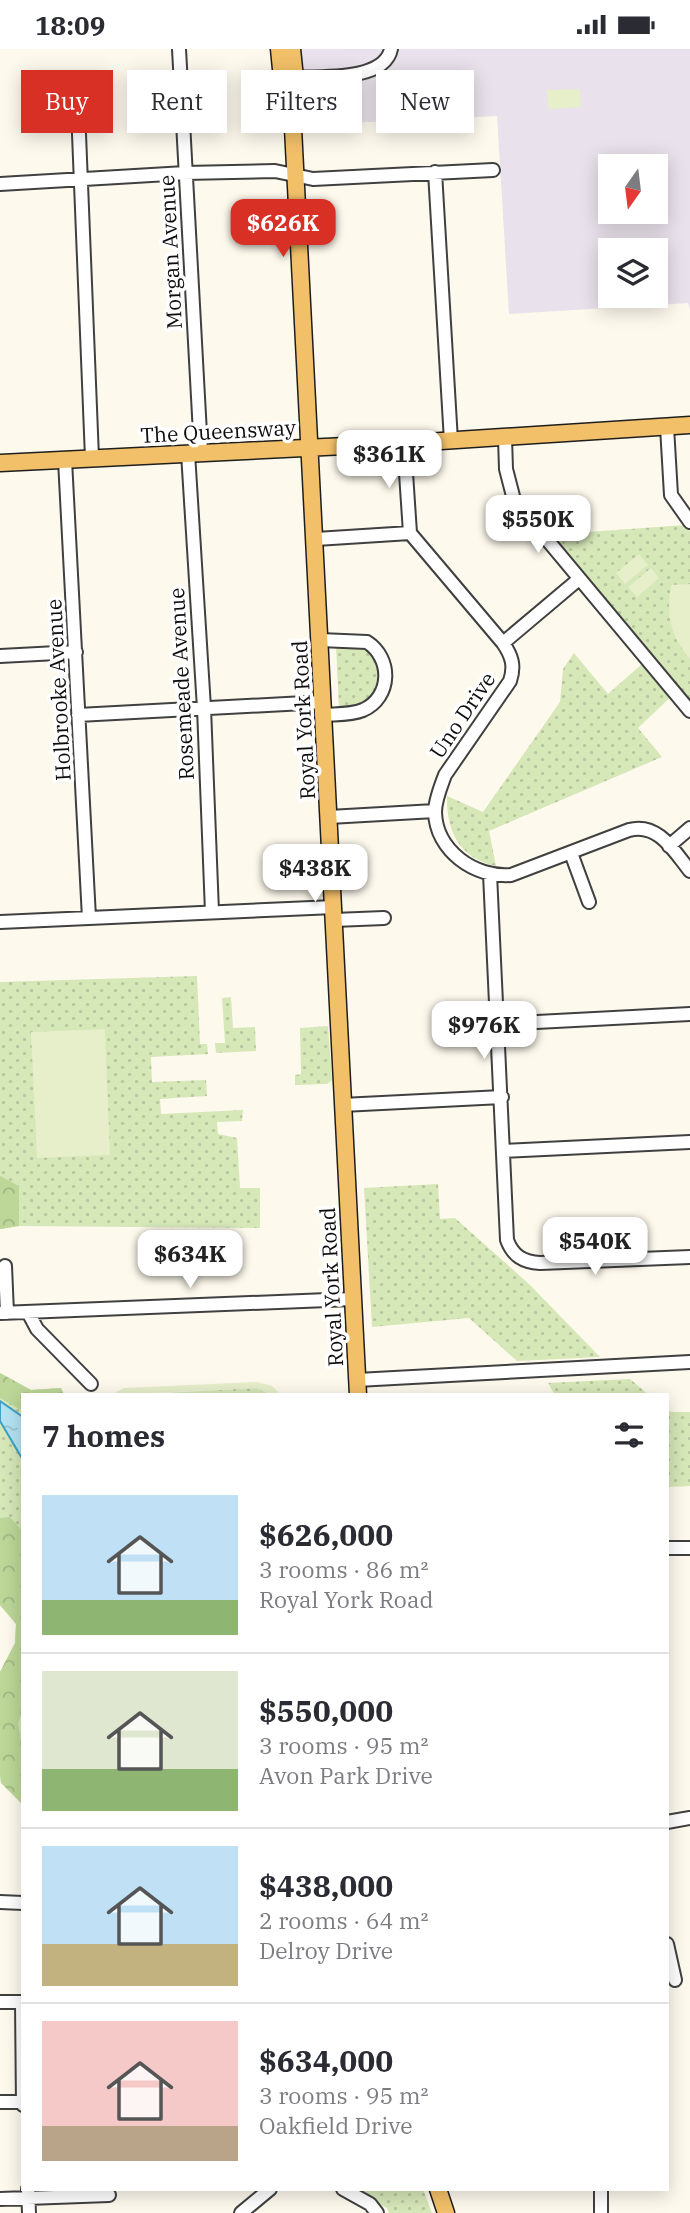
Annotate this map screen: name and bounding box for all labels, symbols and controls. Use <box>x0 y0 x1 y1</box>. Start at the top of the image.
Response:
text: 18:09 <box>35 8 105 42</box>
chip: Buy <box>21 70 113 133</box>
chip: Rent <box>127 70 227 133</box>
chip: Filters <box>241 70 362 133</box>
chip: New <box>376 70 474 133</box>
north arrow <box>598 154 668 224</box>
map controls <box>598 154 668 308</box>
street label: Morgan Avenue <box>152 174 188 330</box>
pin: $626K <box>234 199 332 259</box>
text: $626K <box>247 207 319 237</box>
button: layers <box>598 238 668 308</box>
street label: The Queensway <box>140 413 297 449</box>
pin: $361K <box>340 431 438 490</box>
text: $361K <box>353 438 425 468</box>
pin: $550K <box>489 496 587 555</box>
text: $550K <box>502 503 574 533</box>
street label: Rosemeade Avenue <box>162 587 200 781</box>
street label: Holbrooke Avenue <box>39 598 77 782</box>
street label: Royal York Road <box>285 639 321 800</box>
street label: Uno Drive <box>423 666 501 764</box>
pin: $438K <box>266 845 364 904</box>
text: $438K <box>279 852 351 882</box>
pin: $976K <box>435 1002 533 1061</box>
text: $976K <box>448 1009 520 1039</box>
street label: Royal York Road <box>313 1206 349 1367</box>
pin: $540K <box>546 1217 644 1277</box>
text: $540K <box>559 1225 631 1255</box>
pin: $634K <box>141 1231 239 1290</box>
text: $634K <box>154 1238 226 1268</box>
text: 7 homes <box>42 1416 165 1455</box>
icon: filters <box>610 1416 648 1454</box>
text: $626,000 <box>259 1515 393 1554</box>
icon: home <box>98 1523 182 1607</box>
text: 3 rooms · 86 m² <box>259 1554 429 1584</box>
text: Royal York Road <box>259 1584 434 1614</box>
text: $550,000 <box>259 1691 393 1730</box>
icon: home <box>98 1699 182 1783</box>
text: 3 rooms · 95 m² <box>259 1730 429 1760</box>
text: Avon Park Drive <box>259 1760 433 1790</box>
text: $438,000 <box>259 1866 393 1905</box>
icon: home <box>98 1874 182 1958</box>
text: 2 rooms · 64 m² <box>259 1905 429 1935</box>
text: Delroy Drive <box>259 1935 393 1965</box>
text: $634,000 <box>259 2041 393 2080</box>
icon: home <box>98 2049 182 2133</box>
text: 3 rooms · 95 m² <box>259 2080 429 2110</box>
text: Oakfield Drive <box>259 2110 413 2140</box>

